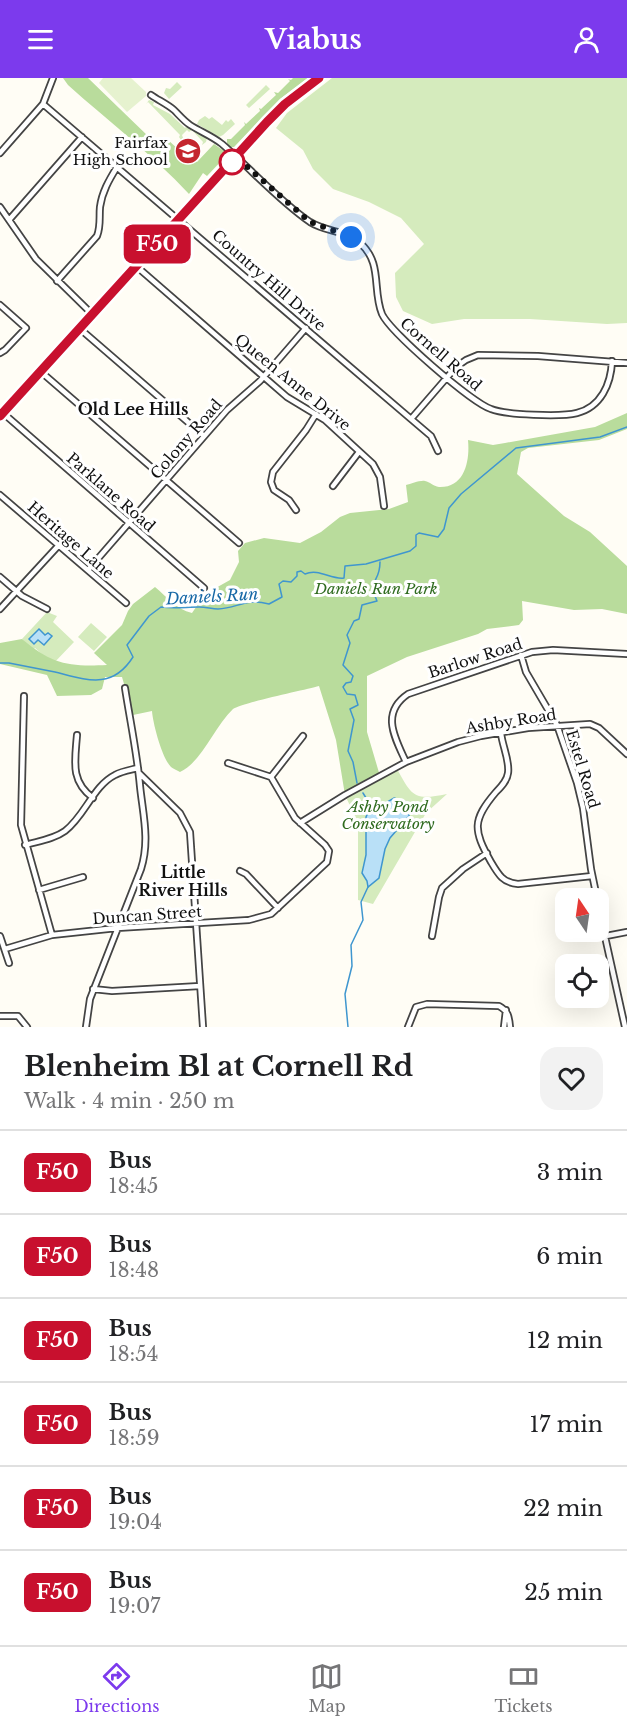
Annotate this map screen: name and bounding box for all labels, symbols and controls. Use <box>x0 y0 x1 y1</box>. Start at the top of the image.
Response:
icon: menu <box>24 23 57 56</box>
text: Viabus <box>265 23 362 56</box>
icon: person <box>570 23 603 56</box>
place label: Fairfax High School <box>73 133 168 169</box>
school or university icon: Fairfax High School <box>173 136 203 166</box>
unlabelled marker <box>219 149 245 175</box>
your location <box>336 222 366 252</box>
line badge: F50 <box>122 224 192 264</box>
street label: Country Hill Drive <box>208 225 330 335</box>
text: F50 <box>136 231 178 257</box>
street label: Cornell Road <box>396 313 486 395</box>
street label: Queen Anne Drive <box>231 329 355 435</box>
street label: Colony Road <box>146 395 226 483</box>
district label: Old Lee Hills <box>78 399 188 419</box>
street label: Parklane Road <box>63 448 159 536</box>
street label: Heritage Lane <box>24 497 118 583</box>
park label: Daniels Run Park <box>314 579 437 598</box>
water label: Daniels Run <box>164 584 259 608</box>
street label: Barlow Road <box>425 634 525 682</box>
street label: Ashby Road <box>463 704 558 738</box>
street label: Estel Road <box>562 727 604 811</box>
park label: Ashby Pond Conservatory <box>342 797 435 833</box>
district label: Little River Hills <box>138 862 228 900</box>
north arrow <box>555 888 609 942</box>
map controls <box>555 888 609 1008</box>
street label: Duncan Street <box>92 902 203 928</box>
button: locate <box>555 954 609 1008</box>
button: heart <box>540 1047 603 1110</box>
text: Blenheim Bl at Cornell Rd <box>24 1049 413 1084</box>
text: Walk · 4 min · 250 m <box>24 1089 234 1113</box>
text: Bus <box>109 1147 152 1174</box>
text: F50 <box>36 1159 79 1185</box>
text: 3 min <box>537 1159 603 1186</box>
text: 18:45 <box>109 1174 158 1198</box>
text: Bus <box>109 1231 152 1258</box>
text: F50 <box>36 1243 79 1269</box>
text: 6 min <box>536 1243 603 1270</box>
text: 18:48 <box>109 1258 159 1282</box>
text: Bus <box>109 1315 152 1342</box>
text: F50 <box>36 1327 79 1353</box>
text: 12 min <box>527 1327 603 1354</box>
text: 18:54 <box>109 1342 158 1366</box>
text: Bus <box>109 1399 152 1426</box>
text: F50 <box>36 1411 79 1437</box>
text: 17 min <box>530 1411 603 1438</box>
text: 18:59 <box>109 1426 160 1450</box>
text: Bus <box>109 1483 152 1510</box>
text: F50 <box>36 1495 79 1521</box>
text: 22 min <box>523 1495 603 1522</box>
text: 19:04 <box>109 1510 162 1534</box>
text: Bus <box>109 1567 152 1594</box>
text: F50 <box>36 1579 79 1605</box>
text: 25 min <box>524 1579 603 1606</box>
text: 19:07 <box>109 1594 160 1618</box>
tab: Directions <box>74 1660 160 1716</box>
tab: Map <box>308 1660 346 1716</box>
tab: Tickets <box>494 1660 553 1716</box>

